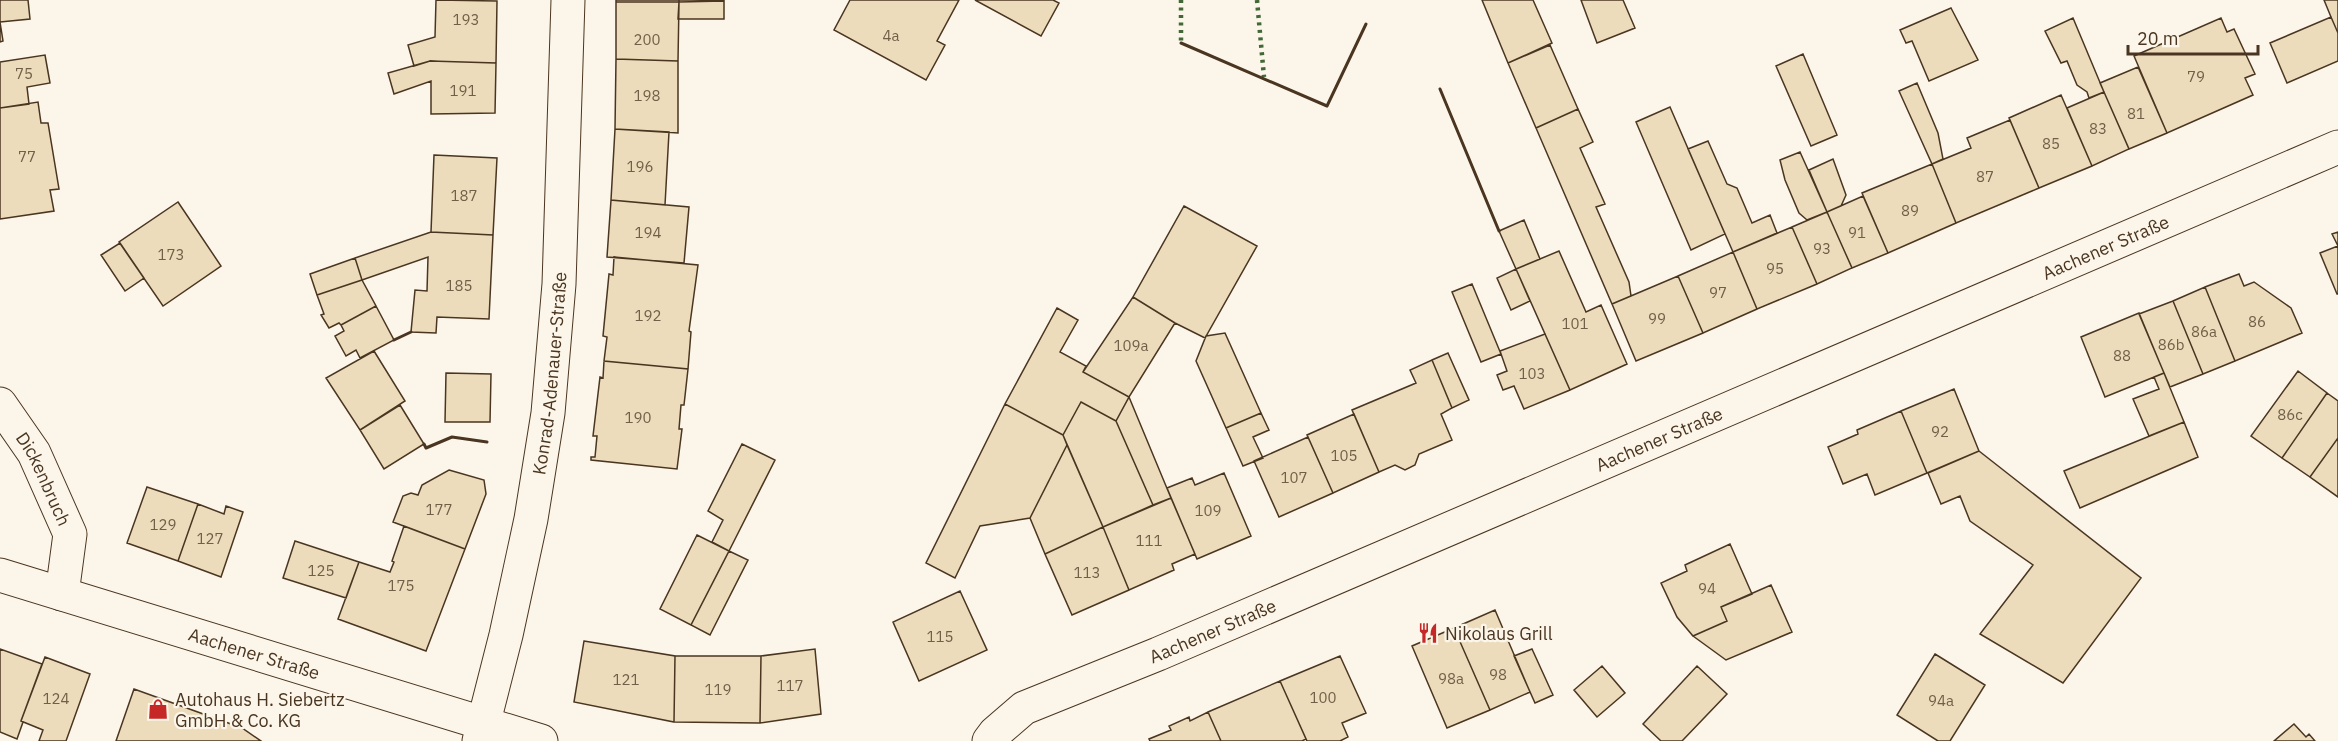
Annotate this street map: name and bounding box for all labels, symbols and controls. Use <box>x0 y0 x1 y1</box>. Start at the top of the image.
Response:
house number: 193 <box>452 10 480 29</box>
scale bar <box>2128 18 2258 56</box>
house number: 4a <box>882 26 900 45</box>
text: 20 m <box>2137 27 2179 50</box>
house number: 200 <box>633 30 661 49</box>
house number: 75 <box>15 64 33 83</box>
house number: 79 <box>2187 67 2205 86</box>
house number: 191 <box>449 81 477 100</box>
house number: 198 <box>633 86 661 105</box>
house number: 81 <box>2127 104 2145 123</box>
house number: 83 <box>2089 119 2107 138</box>
house number: 85 <box>2042 134 2060 153</box>
house number: 77 <box>18 147 36 166</box>
house number: 196 <box>626 157 654 176</box>
house number: 87 <box>1976 167 1994 186</box>
house number: 187 <box>450 186 478 205</box>
house number: 89 <box>1901 201 1919 220</box>
street label: Aachener Straße <box>2039 209 2173 284</box>
house number: 194 <box>634 223 662 242</box>
house number: 91 <box>1848 223 1866 242</box>
house number: 93 <box>1813 239 1831 258</box>
house number: 173 <box>157 245 185 264</box>
house number: 95 <box>1766 259 1784 278</box>
street label: Konrad-Adenauer-Straße <box>527 271 571 476</box>
house number: 185 <box>445 276 473 295</box>
house number: 97 <box>1709 283 1727 302</box>
house number: 192 <box>634 306 662 325</box>
house number: 99 <box>1648 309 1666 328</box>
house number: 86 <box>2248 312 2266 331</box>
house number: 101 <box>1561 314 1589 333</box>
house number: 86a <box>2191 322 2217 341</box>
house number: 86b <box>2158 335 2184 354</box>
house number: 109a <box>1113 336 1149 355</box>
house number: 88 <box>2113 346 2131 365</box>
house number: 103 <box>1518 364 1546 383</box>
street label: Aachener Straße <box>1592 401 1726 476</box>
house number: 86c <box>2277 405 2303 424</box>
house number: 190 <box>624 408 652 427</box>
house number: 92 <box>1931 422 1949 441</box>
street label: Dickenbruch <box>11 427 76 529</box>
house number: 105 <box>1330 446 1358 465</box>
house number: 107 <box>1280 468 1308 487</box>
house number: 177 <box>425 500 453 519</box>
house number: 109 <box>1194 501 1222 520</box>
house number: 129 <box>149 515 177 534</box>
house number: 127 <box>196 529 224 548</box>
house number: 111 <box>1135 531 1163 550</box>
house number: 125 <box>307 561 335 580</box>
house number: 113 <box>1073 563 1101 582</box>
house number: 175 <box>387 576 415 595</box>
house number: 94 <box>1698 579 1716 598</box>
street label: Aachener Straße <box>1146 593 1279 668</box>
restaurant icon: Nikolaus Grill <box>1416 621 1440 645</box>
street label: Aachener Straße <box>186 622 323 684</box>
place label: Nikolaus Grill <box>1445 622 1553 645</box>
house number: 115 <box>926 627 954 646</box>
house number: 98 <box>1489 665 1507 684</box>
house number: 98a <box>1438 669 1464 688</box>
house number: 121 <box>612 670 640 689</box>
house number: 117 <box>776 676 804 695</box>
house number: 119 <box>704 680 732 699</box>
place label: Autohaus H. Siebertz GmbH & Co. KG <box>175 688 345 732</box>
house number: 100 <box>1309 688 1337 707</box>
house number: 124 <box>42 689 70 708</box>
house number: 94a <box>1928 691 1954 710</box>
shop icon: Autohaus H. Siebertz GmbH & Co. KG <box>146 697 170 721</box>

